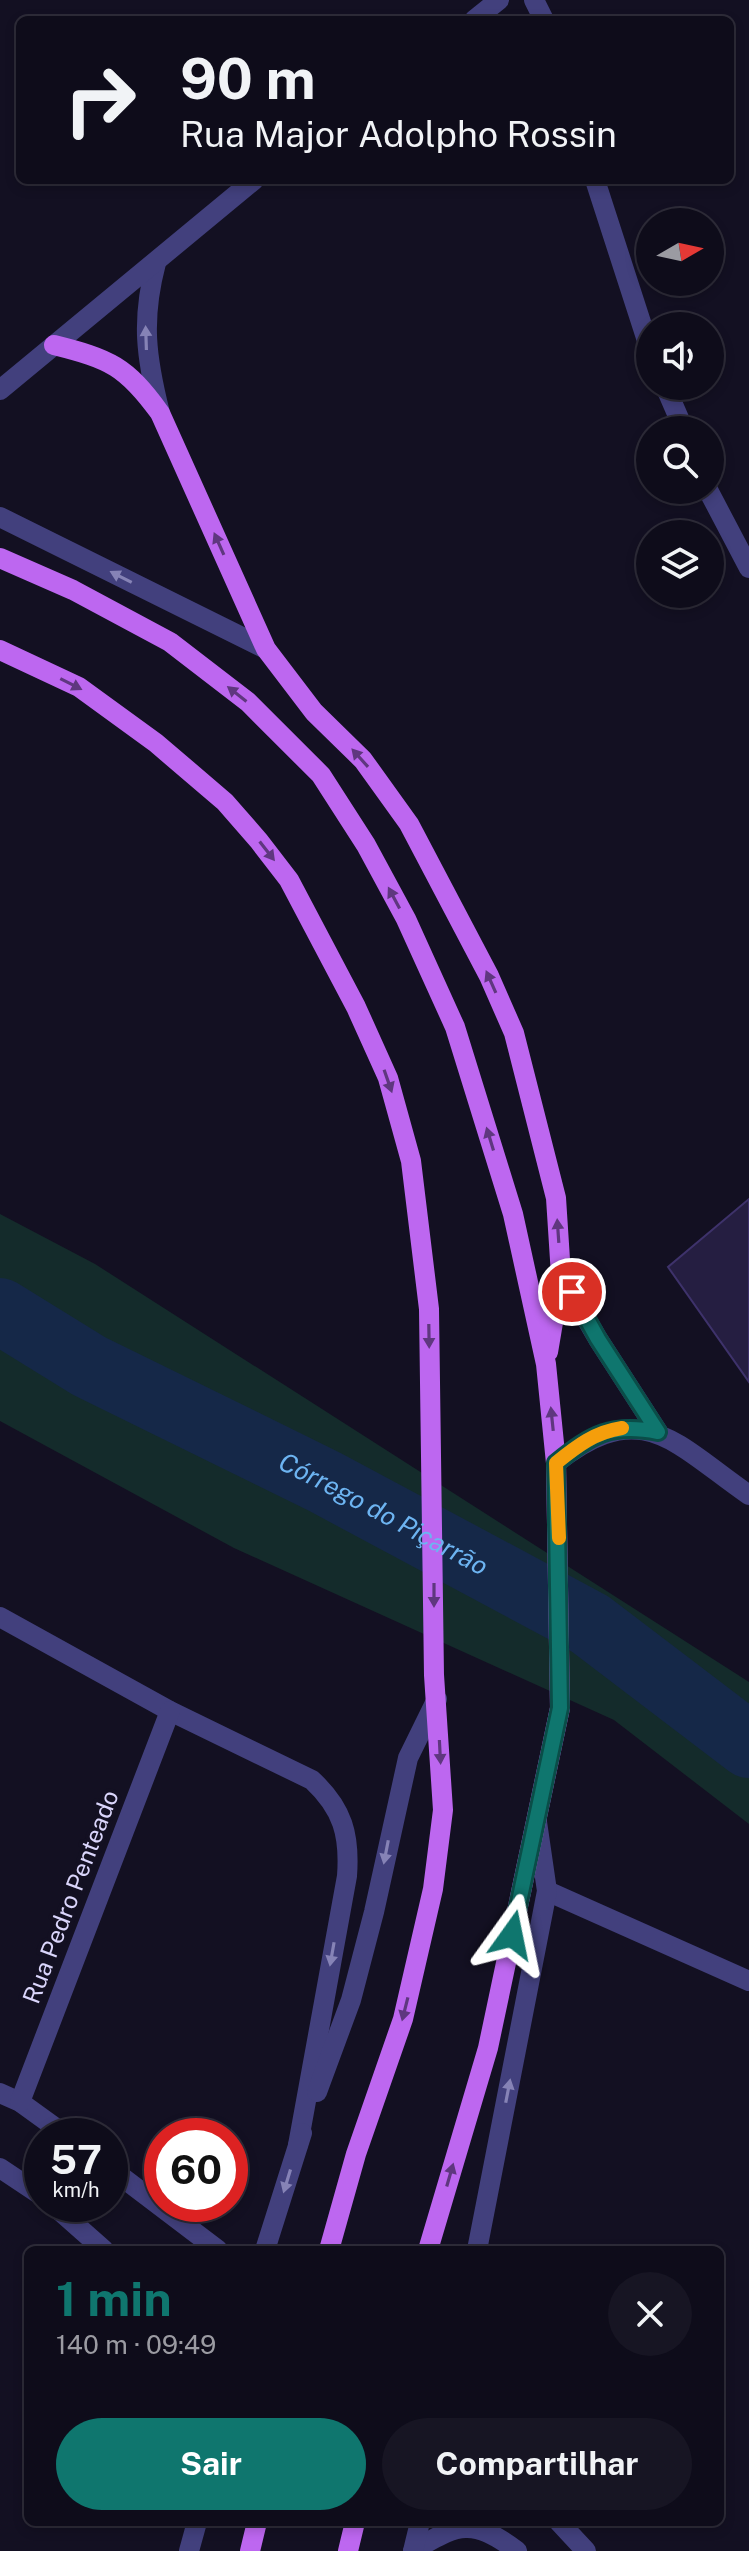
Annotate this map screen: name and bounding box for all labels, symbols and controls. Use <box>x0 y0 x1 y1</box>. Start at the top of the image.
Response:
text: 90 m <box>180 46 316 112</box>
icon: right <box>48 48 152 152</box>
text: Rua Major Adolpho Rossin <box>180 113 617 155</box>
north arrow <box>636 208 724 296</box>
map controls <box>636 208 724 608</box>
button: sound <box>636 312 724 400</box>
one-way arrow <box>139 325 152 350</box>
button: search <box>636 416 724 504</box>
button: layers <box>636 520 724 608</box>
one-way arrow <box>212 532 225 555</box>
one-way arrow <box>109 570 132 583</box>
one-way arrow <box>59 677 82 690</box>
one-way arrow <box>227 686 247 702</box>
one-way arrow <box>351 749 369 768</box>
one-way arrow <box>259 841 275 861</box>
one-way arrow <box>388 886 401 909</box>
one-way arrow <box>484 970 498 993</box>
one-way arrow <box>382 1069 395 1093</box>
one-way arrow <box>483 1127 495 1151</box>
one-way arrow <box>551 1218 564 1243</box>
pin <box>538 1258 606 1326</box>
icon: arrive <box>550 1270 594 1314</box>
one-way arrow <box>423 1324 436 1349</box>
one-way arrow <box>545 1407 558 1432</box>
water label: Córrego do Piçarrão <box>274 1446 493 1581</box>
one-way arrow <box>427 1583 440 1608</box>
one-way arrow <box>433 1740 446 1765</box>
street label: Rua Pedro Penteado <box>16 1786 124 2007</box>
one-way arrow <box>379 1840 392 1865</box>
position arrow <box>470 1893 554 1977</box>
one-way arrow <box>326 1942 338 1967</box>
one-way arrow <box>399 1996 411 2021</box>
one-way arrow <box>502 2078 515 2103</box>
speed limit sign: 60 <box>144 2118 248 2222</box>
text: 57 <box>50 2136 102 2183</box>
one-way arrow <box>444 2163 457 2187</box>
one-way arrow <box>280 2169 293 2193</box>
text: km/h <box>52 2178 100 2202</box>
text: 1 min <box>56 2270 172 2327</box>
button: close <box>608 2272 692 2356</box>
text: 140 m · 09:49 <box>56 2329 216 2360</box>
button: Sair <box>56 2418 366 2510</box>
button: Compartilhar <box>382 2418 692 2510</box>

